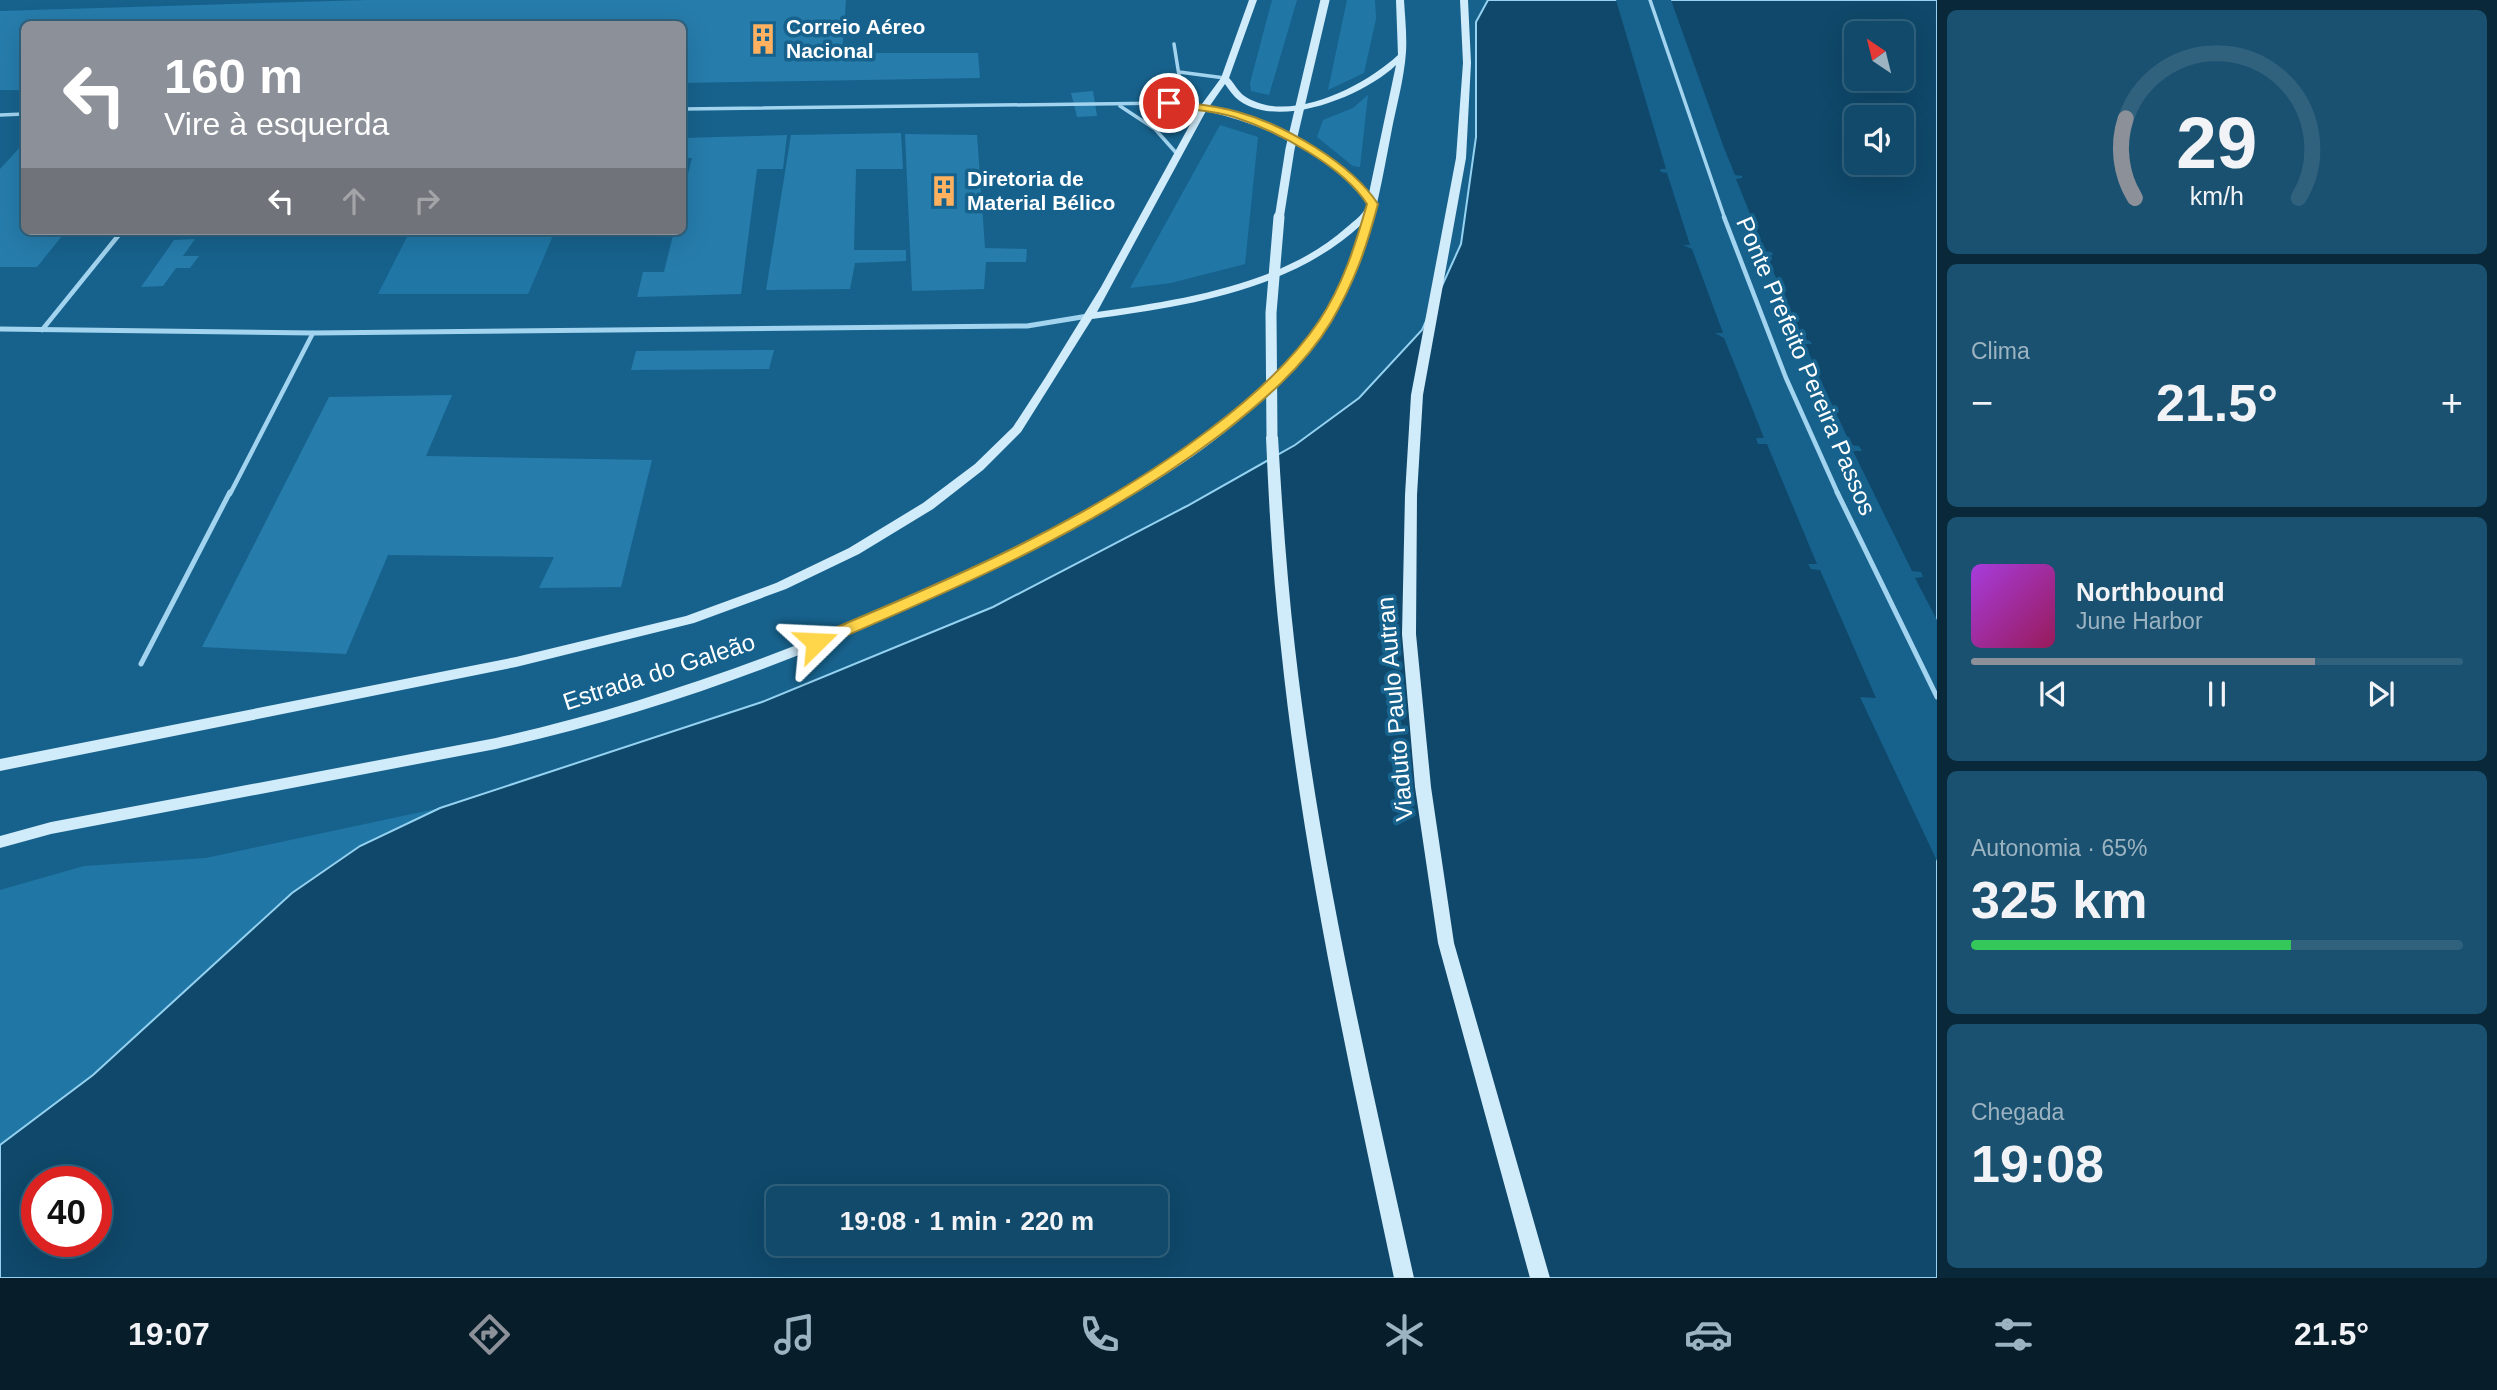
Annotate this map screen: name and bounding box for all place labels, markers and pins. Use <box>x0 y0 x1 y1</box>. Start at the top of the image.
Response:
place label: Correio Aéreo Nacional <box>786 15 925 62</box>
building icon: Correio Aéreo Nacional <box>746 22 780 56</box>
pin <box>1139 73 1199 133</box>
place label: Diretoria de Material Bélico <box>967 167 1115 214</box>
building icon: Diretoria de Material Bélico <box>927 174 961 208</box>

